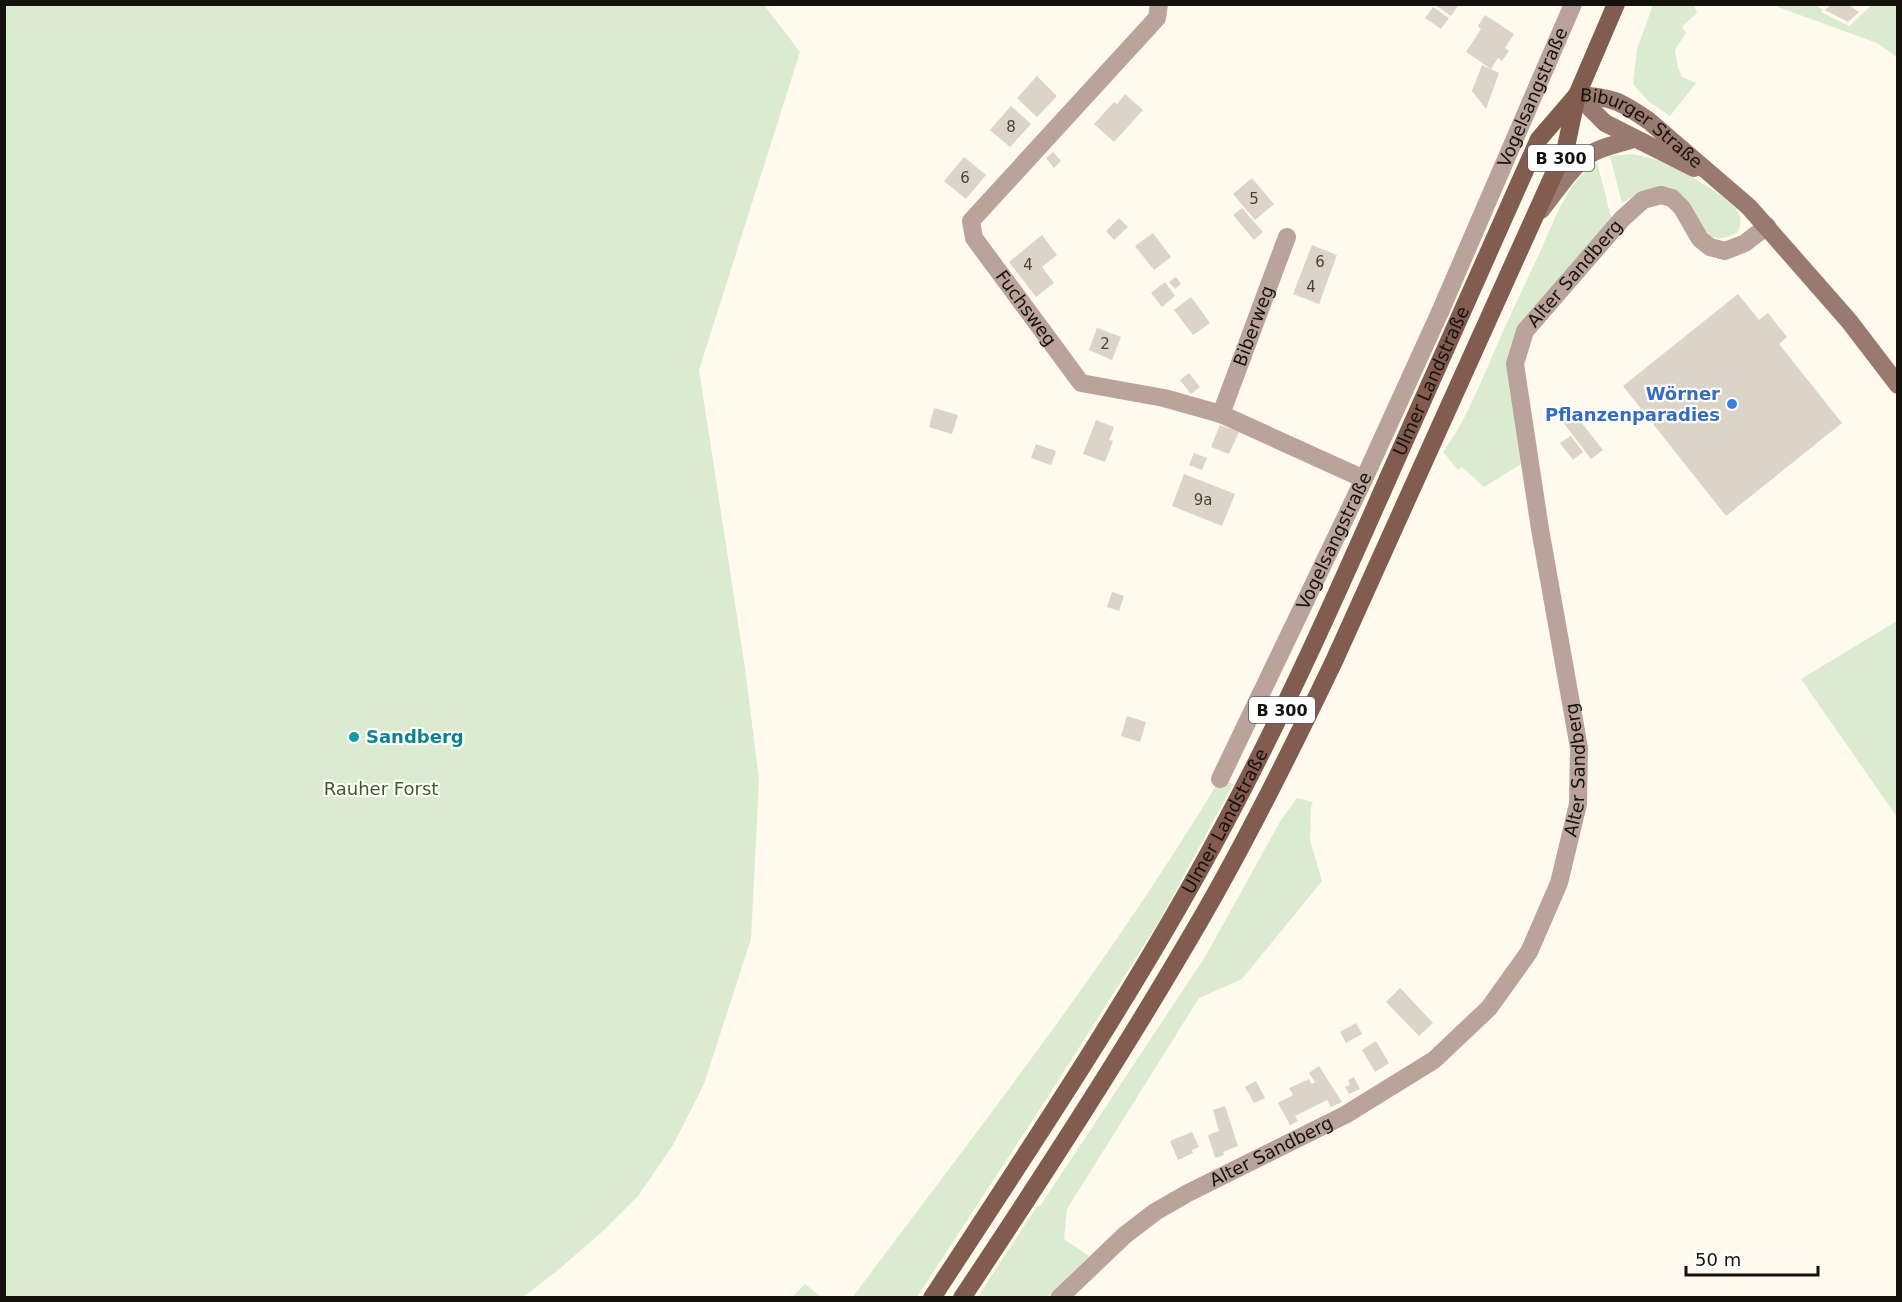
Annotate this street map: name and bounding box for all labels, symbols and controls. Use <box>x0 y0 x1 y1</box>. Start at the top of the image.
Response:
street label: Vogelsangstraße <box>1493 24 1572 170</box>
street label: Biburger Straße <box>1579 84 1707 172</box>
house number: 8 <box>1006 118 1016 136</box>
road number: B 300 <box>1528 145 1594 171</box>
house number: 6 <box>960 169 970 187</box>
house number: 5 <box>1249 190 1259 208</box>
street label: Alter Sandberg <box>1522 215 1627 331</box>
house number: 6 <box>1315 253 1325 271</box>
house number: 4 <box>1023 256 1033 274</box>
street label: Fuchsweg <box>991 266 1061 350</box>
house number: 4 <box>1306 278 1316 296</box>
street label: Biberweg <box>1229 282 1278 369</box>
street label: Ulmer Landstraße <box>1388 303 1473 459</box>
house number: 2 <box>1100 335 1110 353</box>
place label: Wörner Pflanzenparadies <box>1545 383 1720 425</box>
marker: Wörner Pflanzenparadies <box>1725 397 1739 411</box>
street label: Vogelsangstraße <box>1292 469 1376 613</box>
house number: 9a <box>1194 491 1212 509</box>
road number: B 300 <box>1249 697 1315 723</box>
street label: Alter Sandberg <box>1559 702 1589 839</box>
place label: Sandberg <box>366 726 464 747</box>
marker: Sandberg <box>347 730 361 744</box>
street label: Ulmer Landstraße <box>1178 745 1272 897</box>
park label: Rauher Forst <box>324 778 438 799</box>
street label: Alter Sandberg <box>1206 1112 1336 1191</box>
scale bar <box>1686 1239 1818 1277</box>
text: 50 m <box>1695 1249 1741 1270</box>

